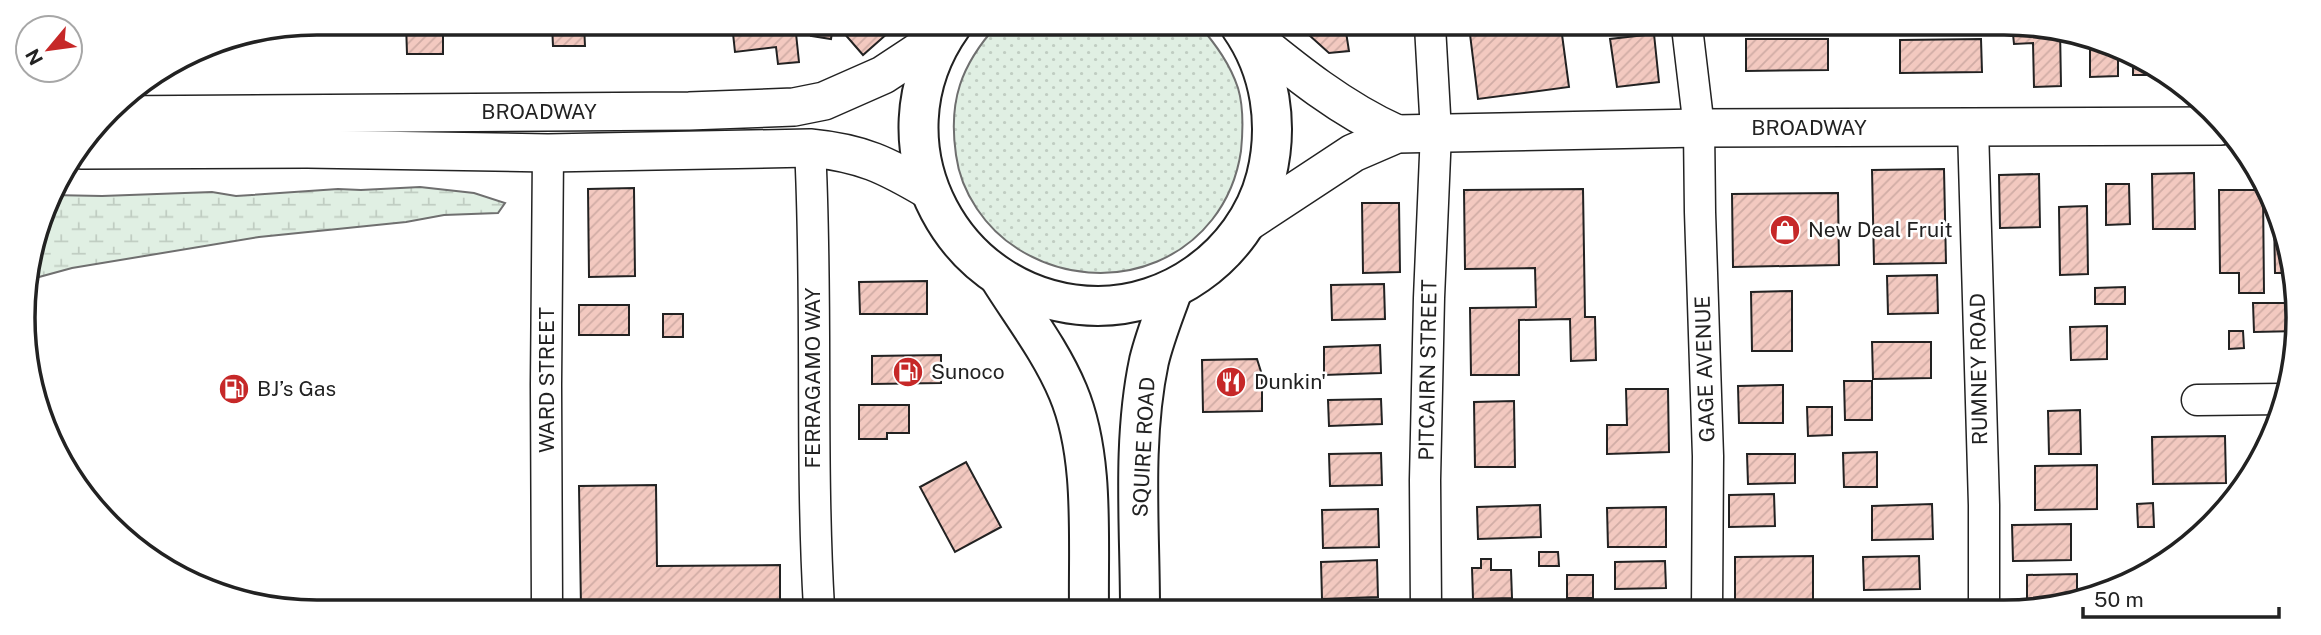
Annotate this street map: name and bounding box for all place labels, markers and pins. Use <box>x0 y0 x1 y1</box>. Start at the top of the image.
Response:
shop icon: New Deal Fruit <box>1768 213 1802 247</box>
place label: New Deal Fruit <box>1808 217 1953 242</box>
fuel station icon: Sunoco <box>891 355 925 389</box>
place label: Sunoco <box>931 359 1005 384</box>
restaurant icon: Dunkin' <box>1214 365 1248 399</box>
place label: Dunkin' <box>1254 369 1326 394</box>
fuel station icon: BJ’s Gas <box>217 372 251 406</box>
place label: BJ’s Gas <box>257 376 336 401</box>

